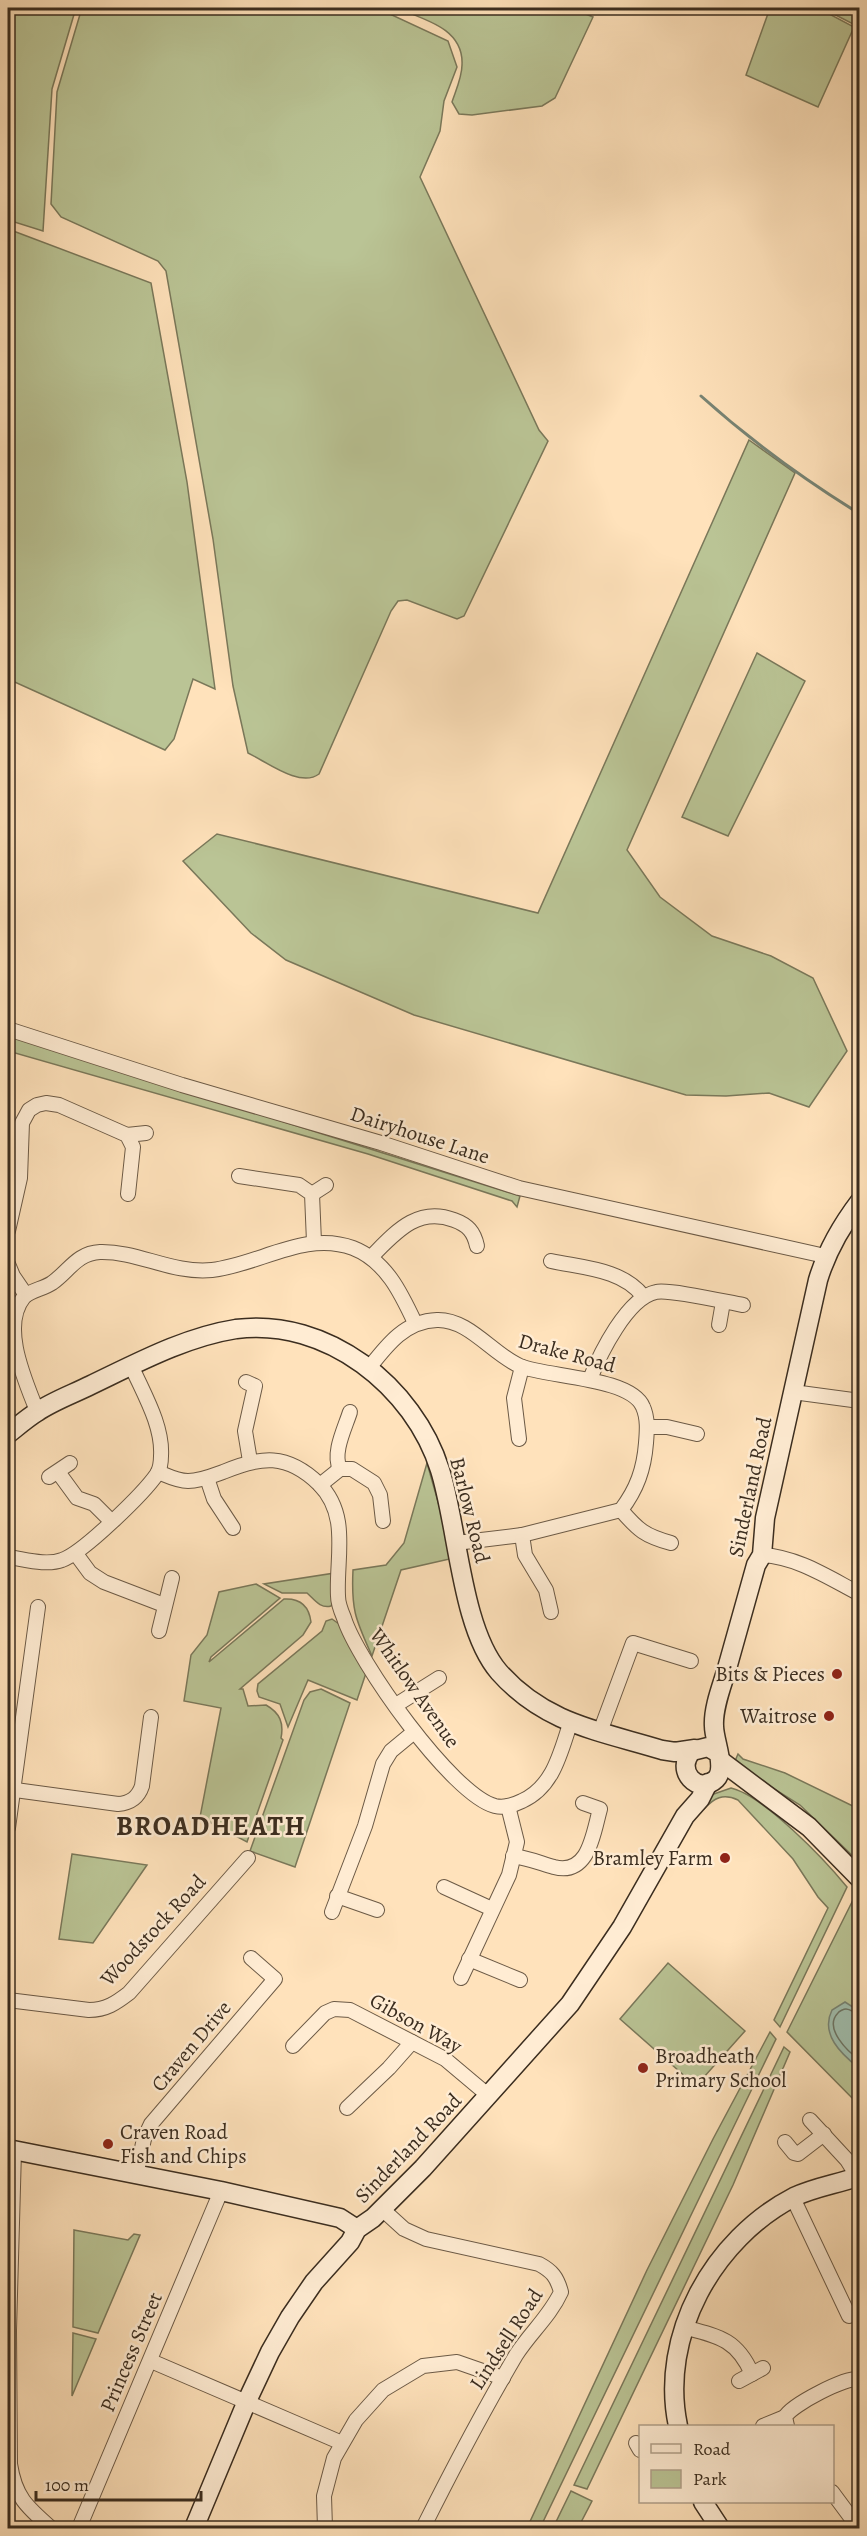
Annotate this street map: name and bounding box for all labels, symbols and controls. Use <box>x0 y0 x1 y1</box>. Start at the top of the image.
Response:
street label: Dairyhouse Lane <box>347 1099 493 1171</box>
street label: Drake Road <box>515 1327 619 1380</box>
street label: Sinderland Road <box>721 1414 779 1560</box>
street label: Barlow Road <box>443 1454 497 1567</box>
street label: Whitlow Avenue <box>363 1622 467 1753</box>
place label: Bits & Pieces <box>715 1660 825 1688</box>
marker: Bits & Pieces <box>830 1667 844 1681</box>
place label: Waitrose <box>739 1702 817 1730</box>
marker: Waitrose <box>822 1709 836 1723</box>
district label: BROADHEATH <box>116 1808 306 1844</box>
place label: Bramley Farm <box>592 1844 713 1872</box>
marker: Bramley Farm <box>718 1851 732 1865</box>
street label: Woodstock Road <box>93 1868 213 1993</box>
street label: Gibson Way <box>365 1986 468 2060</box>
street label: Craven Drive <box>145 1994 237 2098</box>
place label: Broadheath Primary School <box>655 2042 786 2094</box>
marker: Broadheath Primary School <box>636 2061 650 2075</box>
street label: Sinderland Road <box>348 2086 468 2209</box>
place label: Craven Road Fish and Chips <box>120 2118 247 2170</box>
marker: Craven Road Fish and Chips <box>101 2137 115 2151</box>
street label: Lindsell Road <box>463 2282 550 2395</box>
street label: Princess Street <box>93 2288 169 2416</box>
legend <box>639 2425 834 2503</box>
text: Road <box>693 2437 731 2461</box>
scale bar <box>36 2464 201 2502</box>
text: Park <box>693 2467 727 2491</box>
text: 100 m <box>45 2473 89 2497</box>

